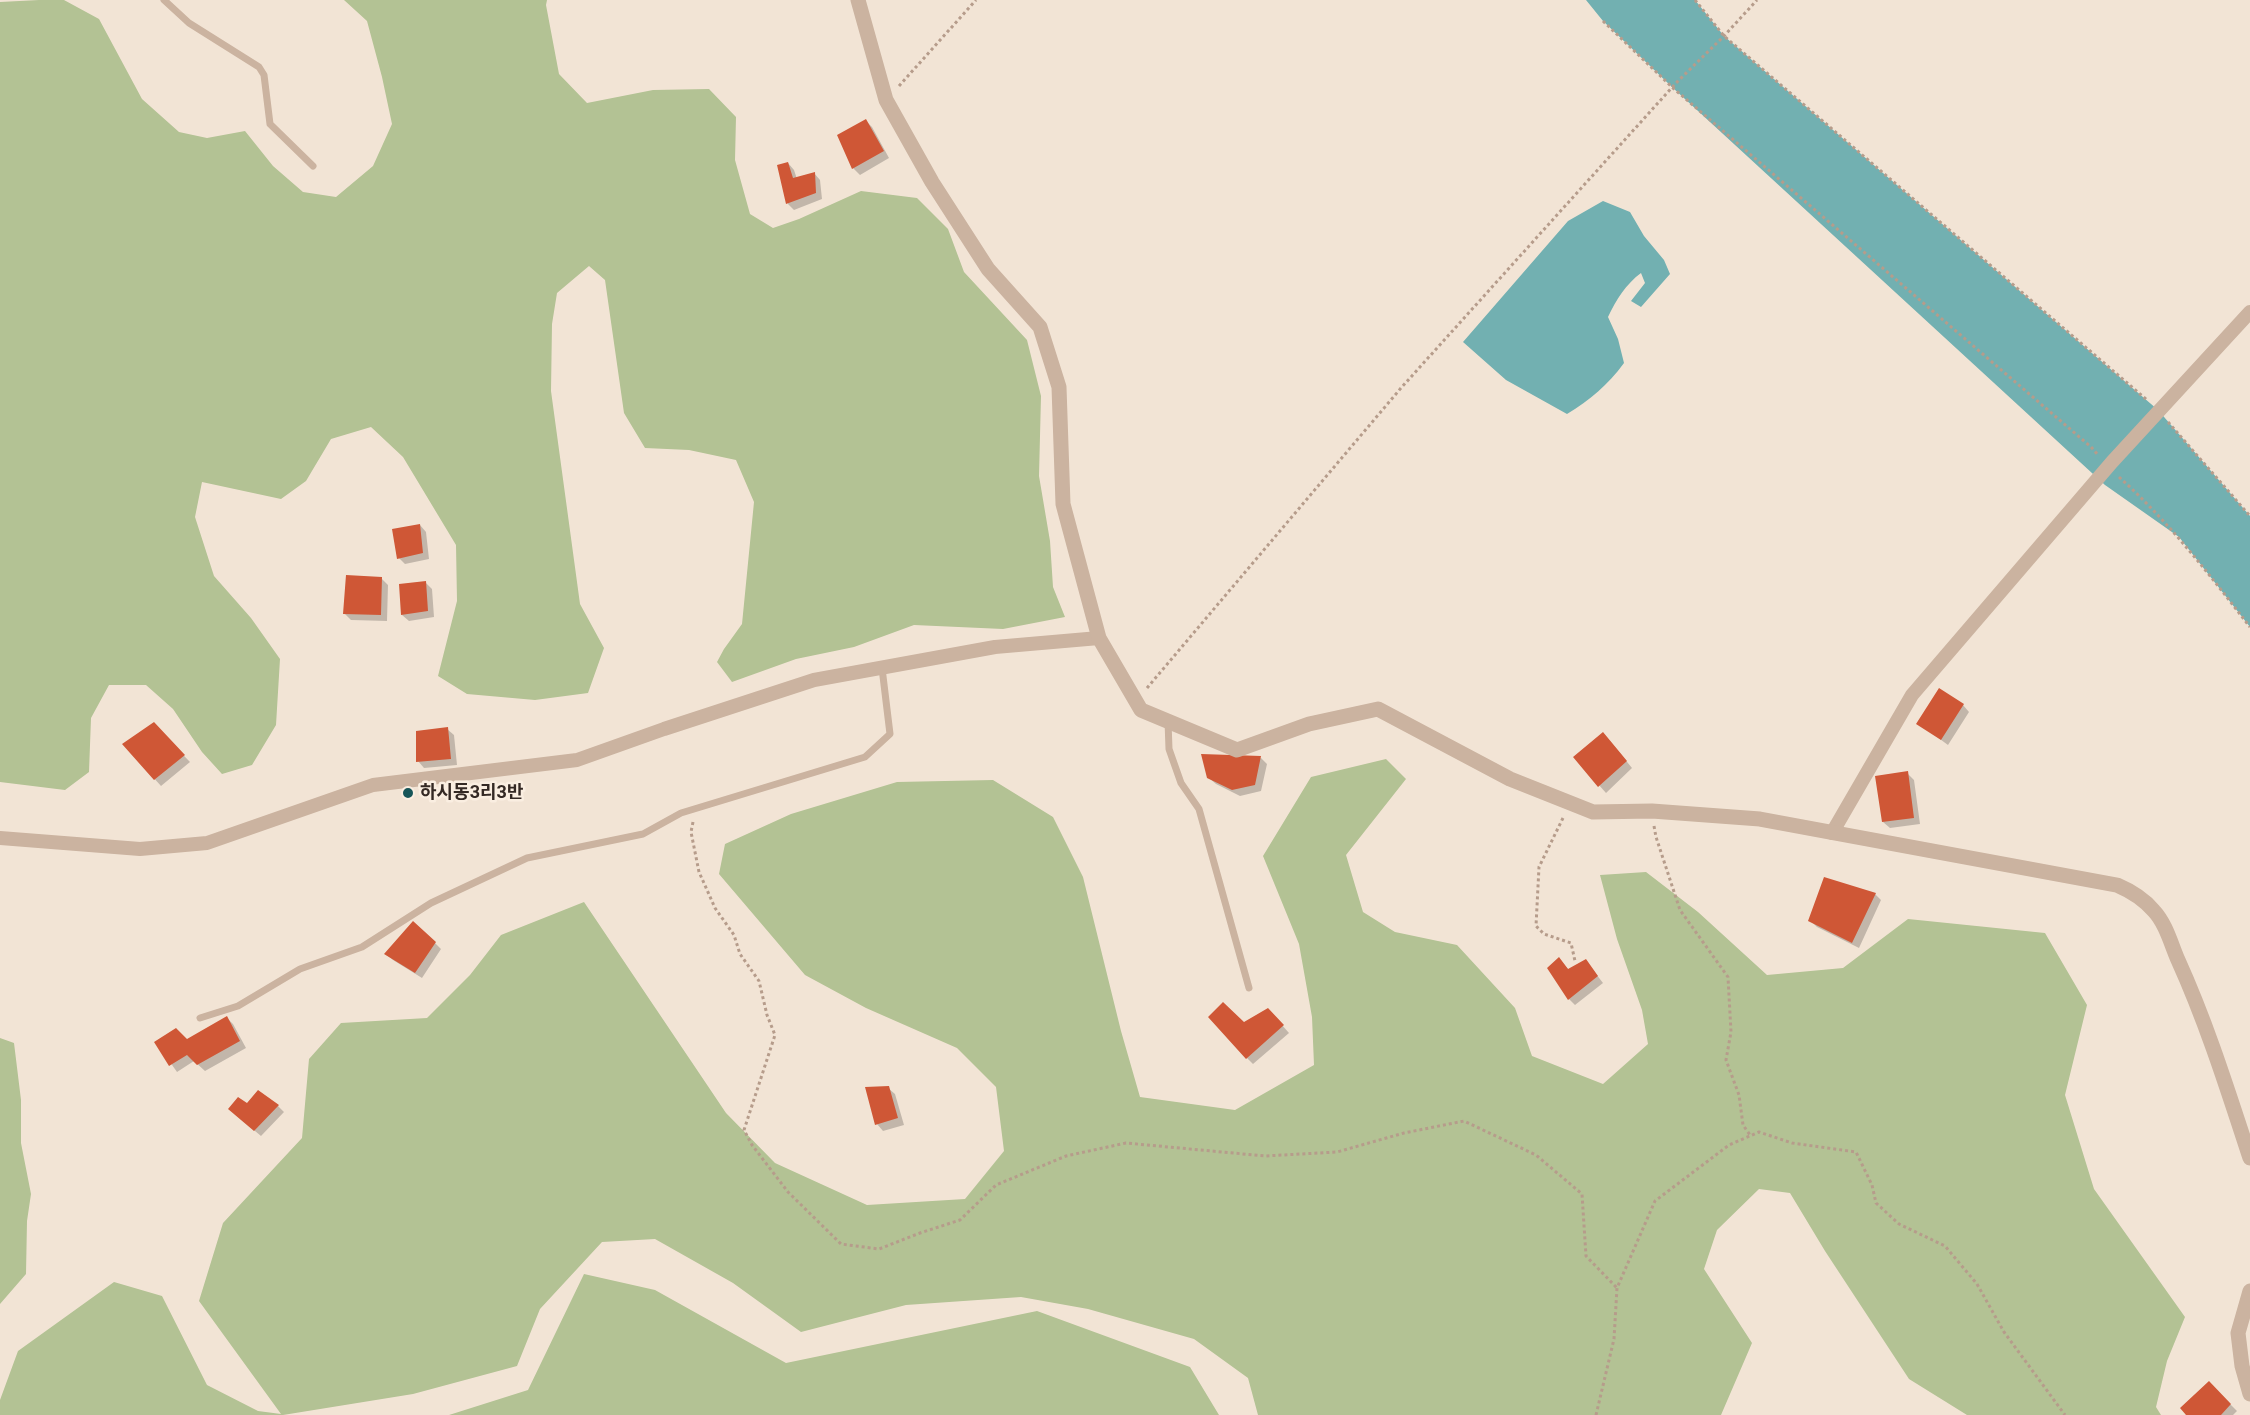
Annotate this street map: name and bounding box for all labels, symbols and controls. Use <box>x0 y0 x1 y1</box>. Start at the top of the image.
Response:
place label: 하시동3리3반 <box>420 782 523 804</box>
marker: 하시동3리3반 <box>401 786 415 800</box>

